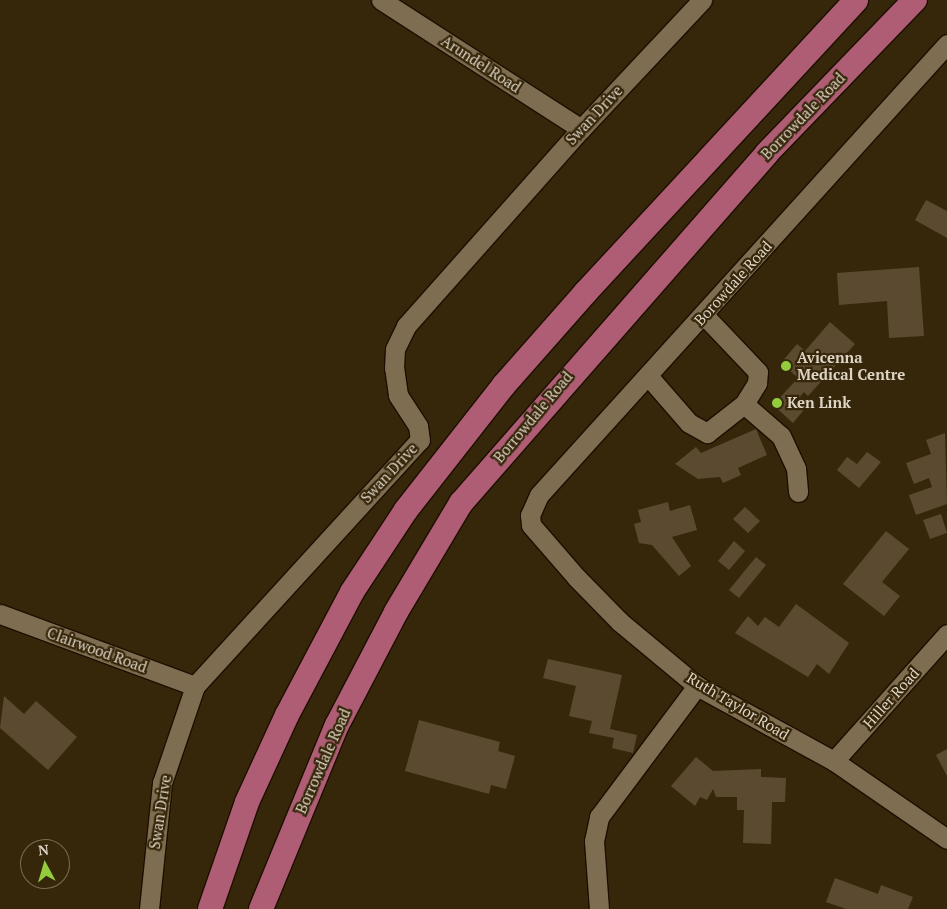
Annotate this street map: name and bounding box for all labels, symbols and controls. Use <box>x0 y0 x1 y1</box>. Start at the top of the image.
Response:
street label: Arundel Road <box>438 32 524 96</box>
street label: Borrowdale Road <box>757 69 849 163</box>
street label: Swan Drive <box>562 81 626 149</box>
street label: Borowdale Road <box>690 237 776 329</box>
place label: Avicenna Medical Centre <box>797 348 905 383</box>
marker: Avicenna Medical Centre <box>779 359 793 373</box>
street label: Borrowdale Road <box>490 368 576 466</box>
place label: Ken Link <box>787 394 851 412</box>
marker: Ken Link <box>771 397 783 409</box>
street label: Swan Drive <box>357 439 421 507</box>
street label: Clairwood Road <box>45 624 149 676</box>
street label: Hiller Road <box>859 664 923 732</box>
street label: Ruth Taylor Road <box>684 668 792 744</box>
street label: Borrowdale Road <box>292 706 354 816</box>
street label: Swan Drive <box>145 774 175 850</box>
north arrow <box>20 839 70 889</box>
text: N <box>37 840 50 860</box>

